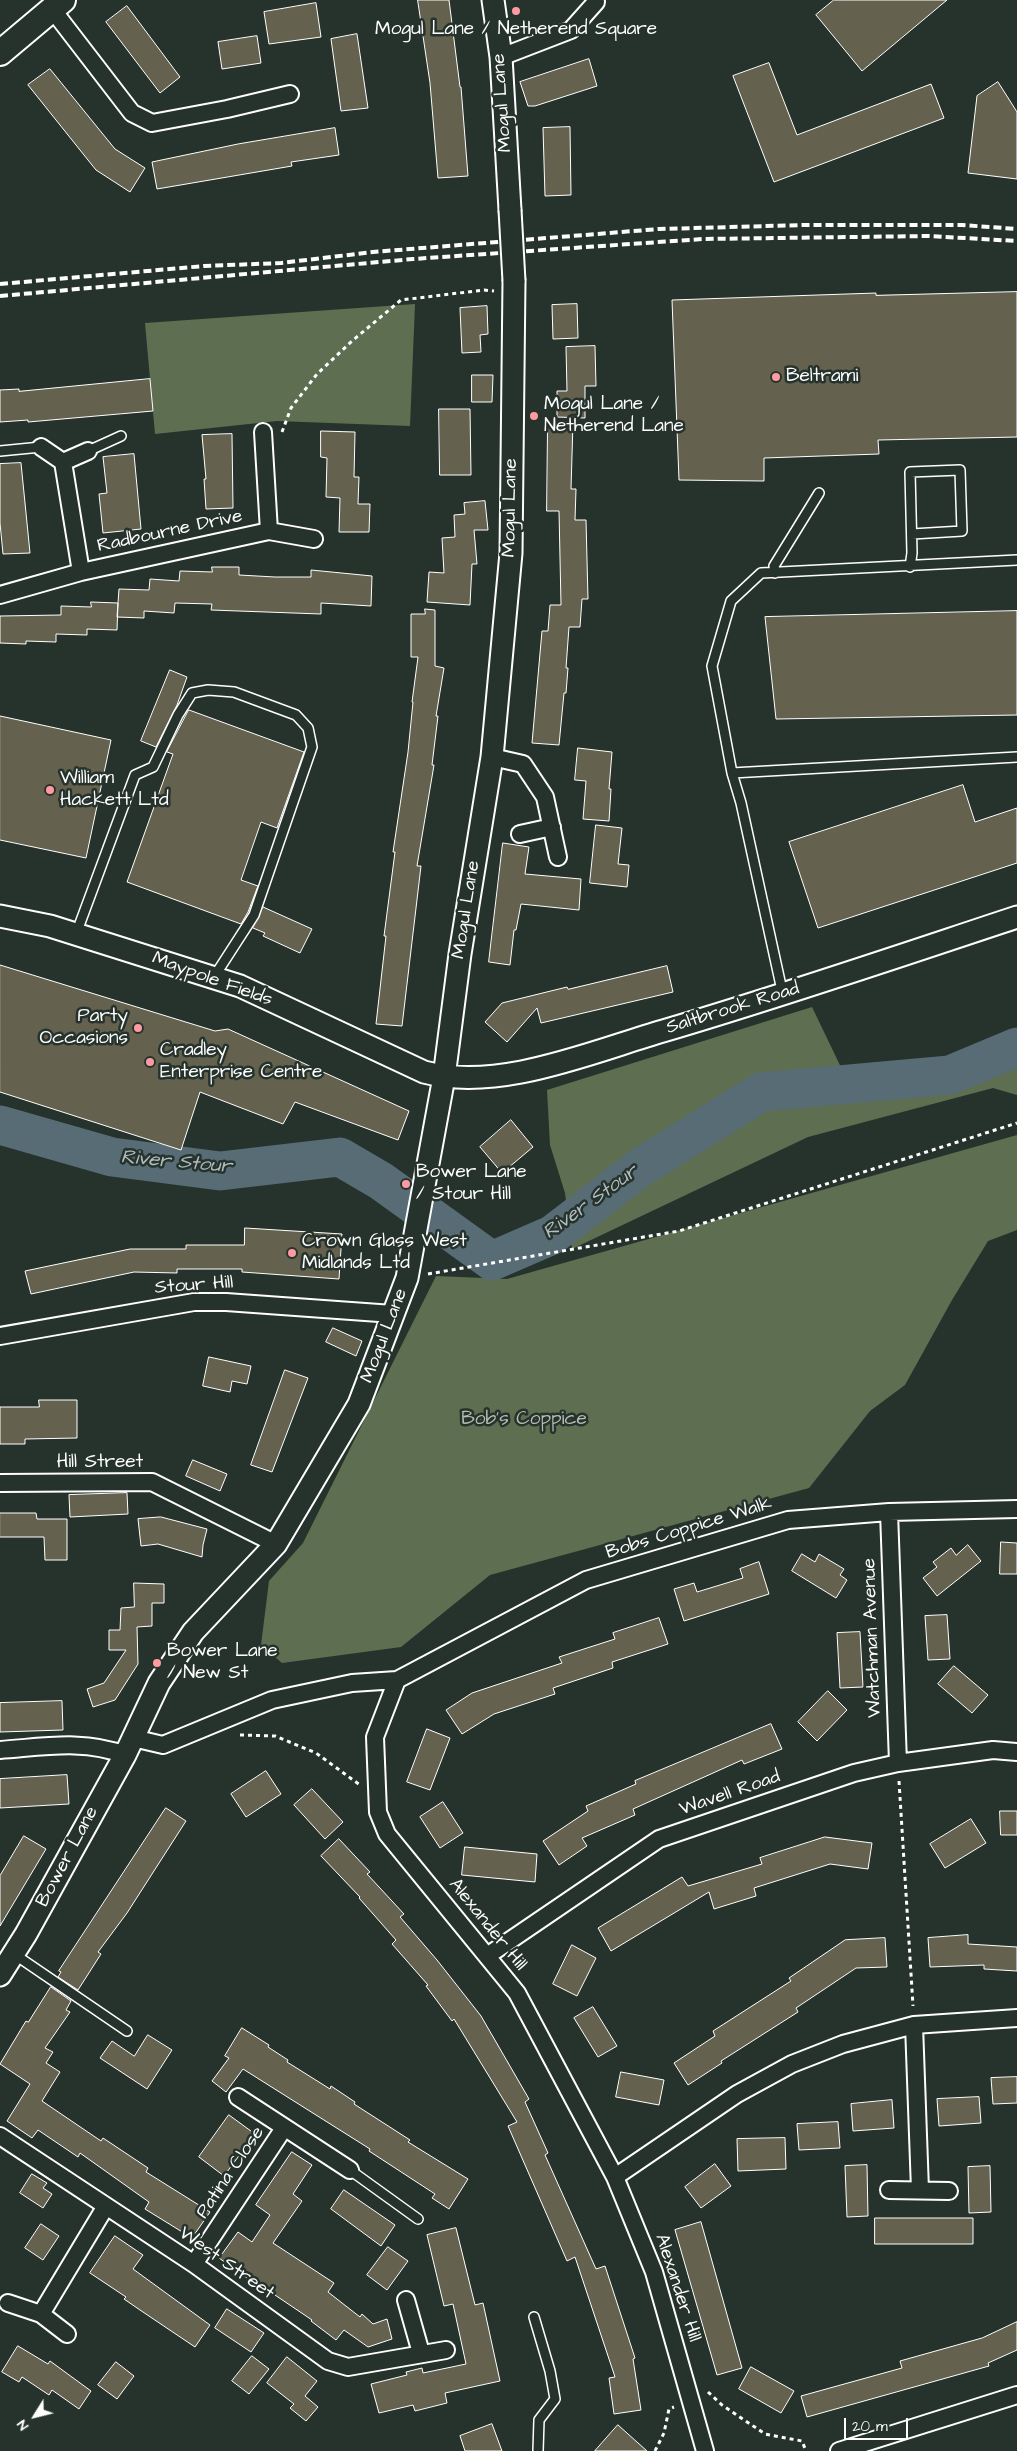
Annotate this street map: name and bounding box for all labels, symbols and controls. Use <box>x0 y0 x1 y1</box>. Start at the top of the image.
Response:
marker: Mogul Lane / Netherend Square <box>510 5 522 17</box>
place label: Mogul Lane / Netherend Square <box>375 19 657 41</box>
street label: Mogul Lane <box>488 53 518 153</box>
place label: Beltrami <box>786 366 858 388</box>
marker: Beltrami <box>770 371 782 383</box>
place label: Mogul Lane / Netherend Lane <box>544 394 684 438</box>
marker: Mogul Lane / Netherend Lane <box>528 410 540 422</box>
street label: Mogul Lane <box>499 458 523 558</box>
street label: Radbourne Drive <box>95 506 245 558</box>
place label: William Hackett Ltd <box>60 768 169 812</box>
marker: William Hackett Ltd <box>44 784 56 796</box>
street label: Mogul Lane <box>448 859 486 961</box>
street label: Maypole Fields <box>149 948 275 1012</box>
street label: Saltbrook Road <box>664 978 802 1040</box>
place label: Party Occasions <box>39 1006 128 1050</box>
marker: Party Occasions <box>132 1022 144 1034</box>
place label: Cradley Enterprise Centre <box>160 1040 322 1084</box>
marker: Cradley Enterprise Centre <box>144 1056 156 1068</box>
water label: River Stour <box>120 1146 232 1180</box>
water label: River Stour <box>539 1161 643 1245</box>
place label: Bower Lane / Stour Hill <box>416 1162 527 1206</box>
marker: Bower Lane / Stour Hill <box>400 1178 412 1190</box>
place label: Crown Glass West Midlands Ltd <box>302 1231 467 1275</box>
marker: Crown Glass West Midlands Ltd <box>286 1247 298 1259</box>
street label: Stour Hill <box>154 1272 234 1300</box>
street label: Mogul Lane <box>357 1286 413 1386</box>
park label: Bob's Coppice <box>461 1409 587 1431</box>
street label: Hill Street <box>57 1452 143 1474</box>
street label: Bobs Coppice Walk <box>603 1493 775 1565</box>
street label: Watchman Avenue <box>859 1558 887 1718</box>
place label: Bower Lane / New St <box>167 1641 278 1685</box>
marker: Bower Lane / New St <box>151 1657 163 1669</box>
street label: Wavell Road <box>677 1766 783 1822</box>
street label: Bower Lane <box>32 1803 104 1911</box>
street label: Alexander Hill <box>443 1874 531 1976</box>
street label: Patina Close <box>192 2123 270 2223</box>
street label: West Street <box>174 2223 278 2305</box>
street label: Alexander Hill <box>649 2231 705 2345</box>
north arrow <box>10 2391 60 2441</box>
scale bar <box>847 2408 911 2440</box>
text: N <box>12 2415 34 2434</box>
text: 20 m <box>852 2416 888 2437</box>

